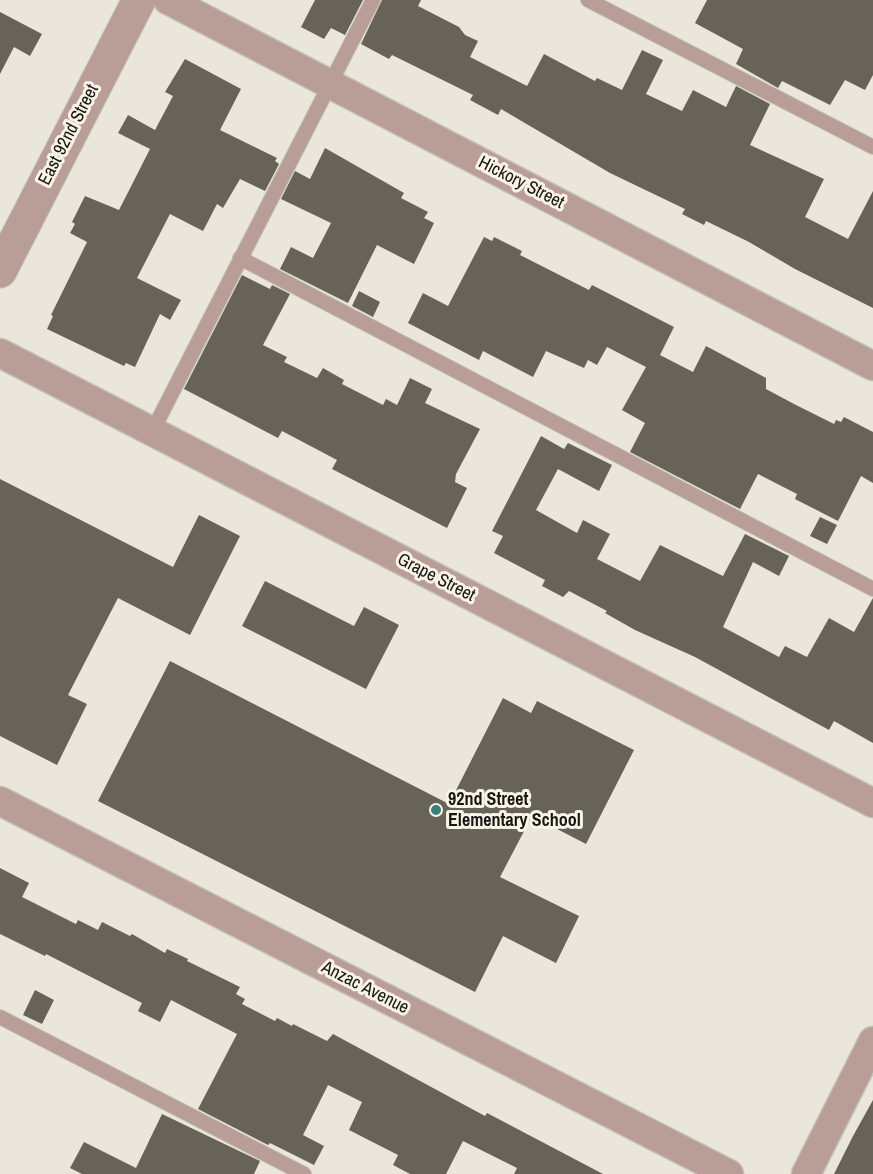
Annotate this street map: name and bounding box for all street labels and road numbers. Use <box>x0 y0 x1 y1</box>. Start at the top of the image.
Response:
street label: East 92nd Street <box>34 81 104 189</box>
street label: Hickory Street <box>474 152 568 214</box>
street label: Grape Street <box>393 549 479 607</box>
street label: Anzac Avenue <box>318 957 412 1019</box>

